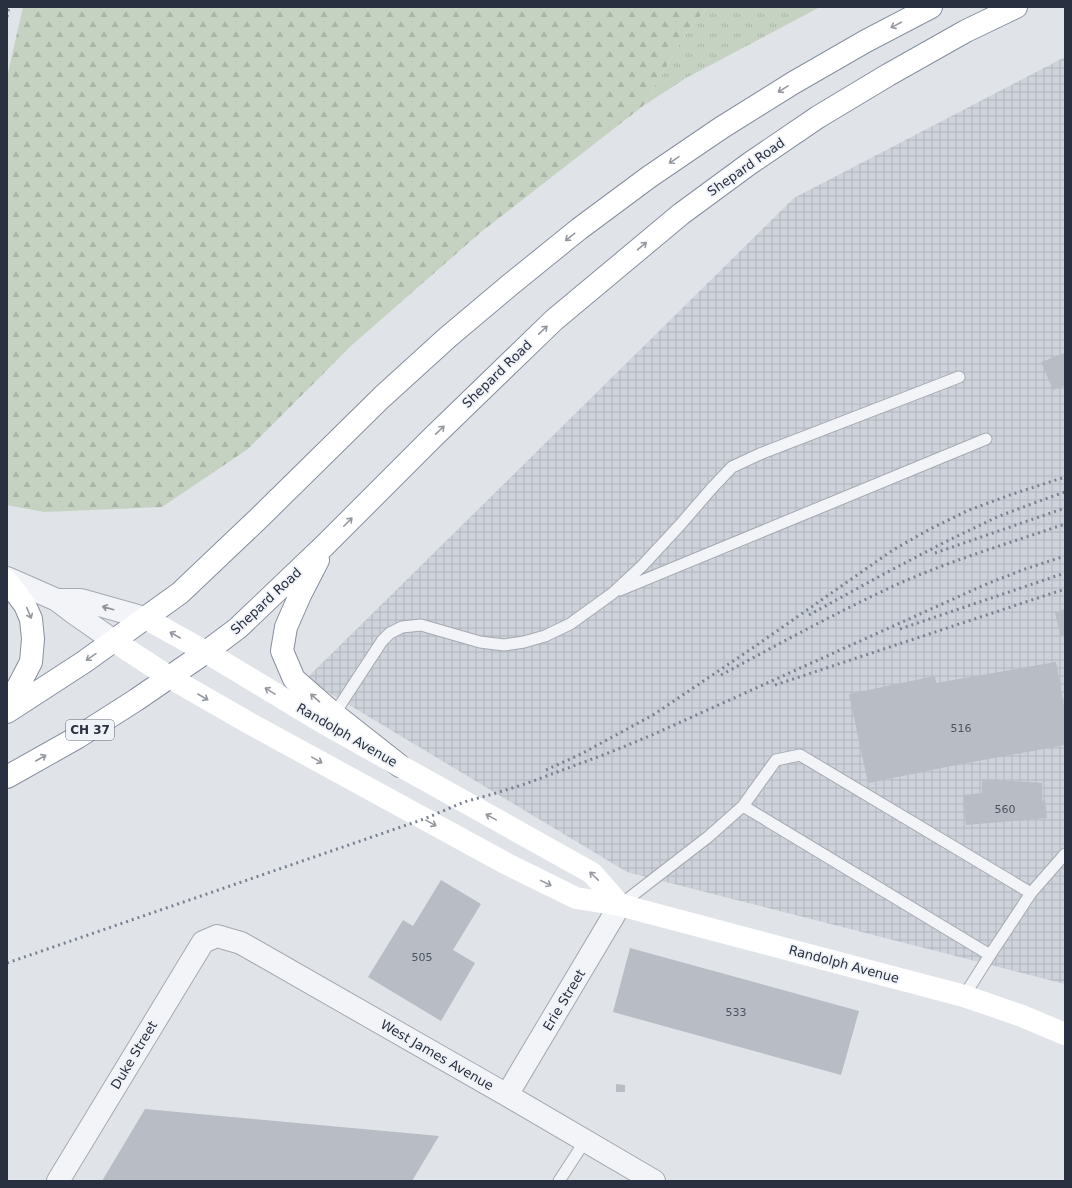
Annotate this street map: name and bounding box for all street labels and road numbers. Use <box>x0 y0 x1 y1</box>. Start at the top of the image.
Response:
street label: Shepard Road <box>704 135 788 199</box>
street label: Shepard Road <box>459 337 535 411</box>
street label: Shepard Road <box>228 565 304 637</box>
street label: Randolph Avenue <box>294 700 400 770</box>
road number: CH 37 <box>66 720 114 740</box>
street label: Randolph Avenue <box>787 942 901 986</box>
street label: Erie Street <box>540 967 588 1033</box>
street label: West James Avenue <box>378 1017 496 1093</box>
street label: Duke Street <box>108 1018 160 1092</box>

